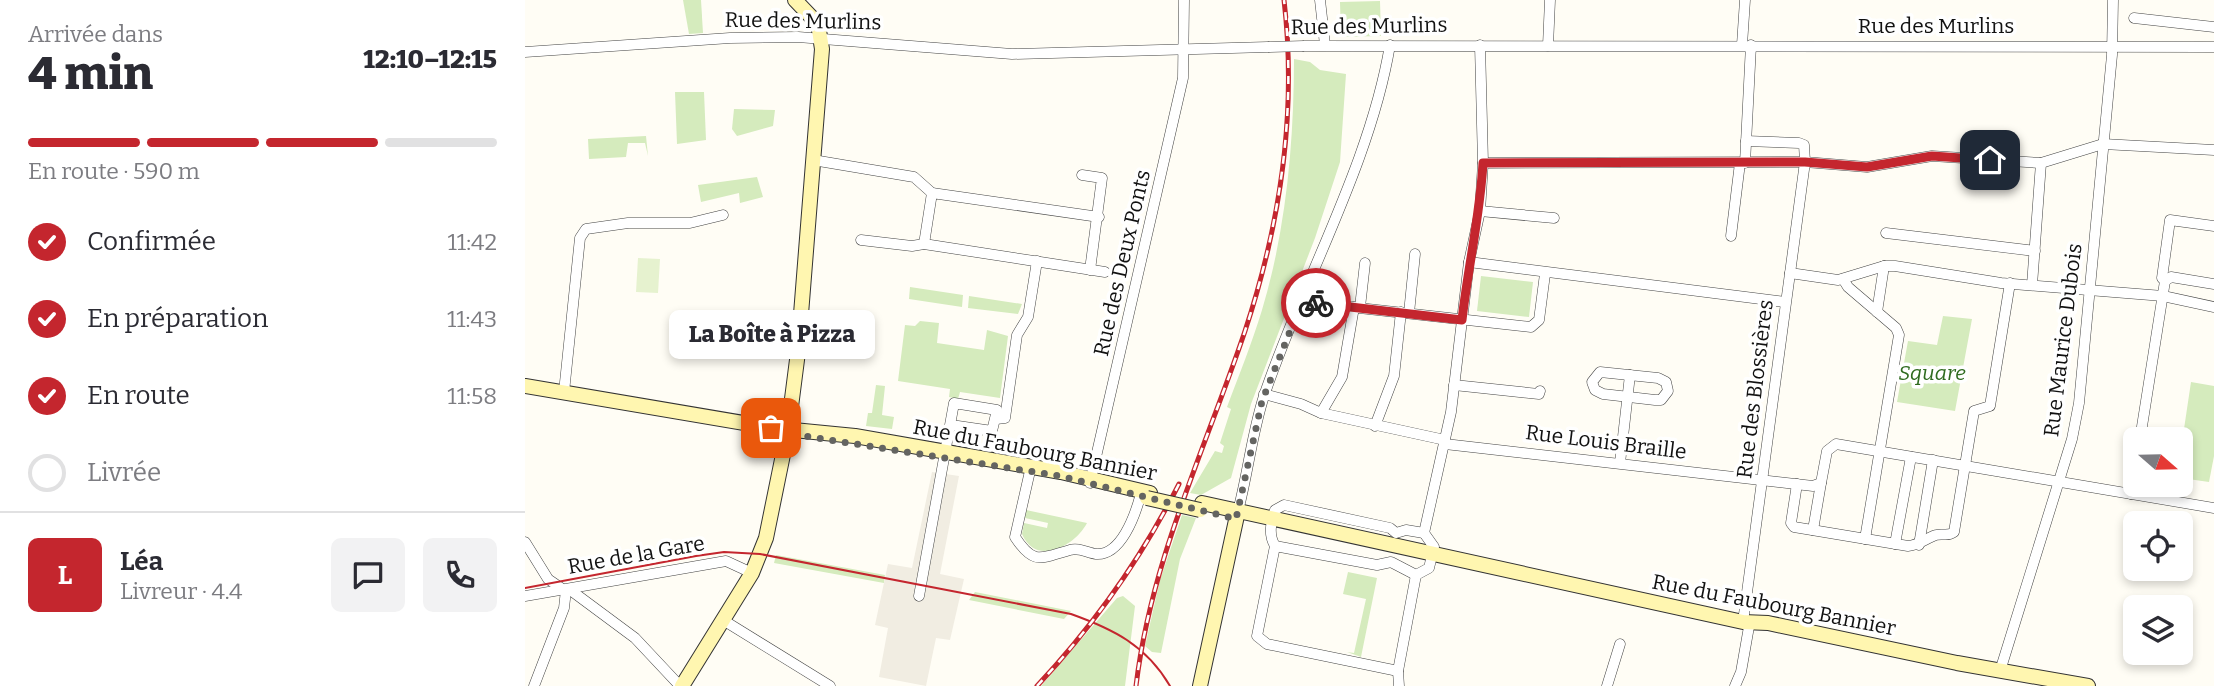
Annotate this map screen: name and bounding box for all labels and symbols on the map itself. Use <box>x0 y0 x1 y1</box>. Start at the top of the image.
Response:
street label: Rue des Murlins <box>724 7 882 35</box>
street label: Rue des Murlins <box>1290 12 1448 40</box>
street label: Rue des Murlins <box>1858 13 2014 39</box>
pin <box>1960 130 2020 190</box>
street label: Rue des Deux Ponts <box>1088 167 1156 359</box>
street label: Rue Maurice Dubois <box>2038 242 2088 438</box>
courier <box>1281 268 1351 338</box>
street label: Rue des Blossières <box>1731 298 1779 480</box>
callout: La Boîte à Pizza <box>668 309 874 358</box>
park label: Square <box>1898 360 1966 386</box>
pin <box>741 398 801 458</box>
street label: Rue du Faubourg Bannier <box>911 414 1159 486</box>
street label: Rue Louis Braille <box>1524 419 1688 465</box>
north arrow <box>2123 427 2193 497</box>
street label: Rue de la Gare <box>565 530 707 580</box>
street label: Rue du Faubourg Bannier <box>1650 569 1898 641</box>

